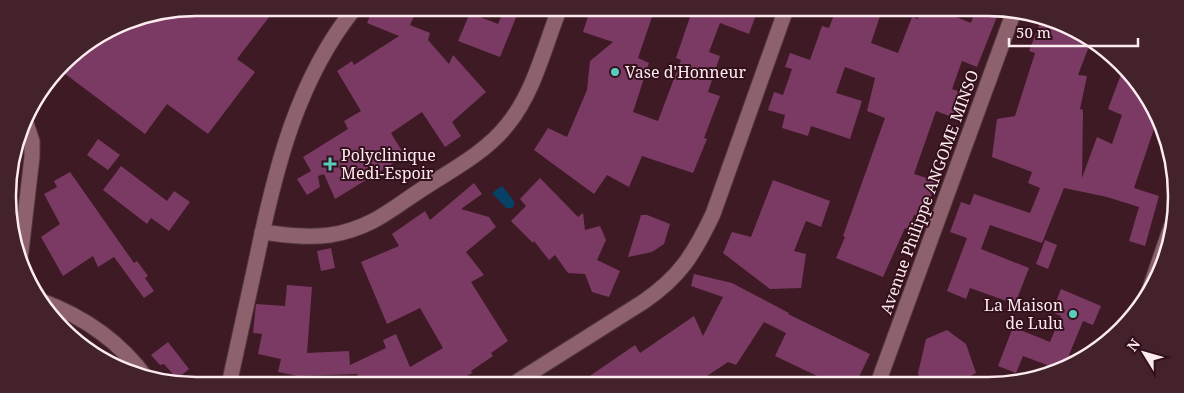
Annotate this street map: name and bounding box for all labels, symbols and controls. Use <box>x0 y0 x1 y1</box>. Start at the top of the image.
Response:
scale bar <box>1009 15 1138 47</box>
text: 50 m <box>1016 22 1051 42</box>
place label: Vase d'Honneur <box>625 61 746 83</box>
marker: Vase d'Honneur <box>609 66 621 78</box>
street label: Avenue Philippe ANGOME MINSO <box>874 67 984 317</box>
place label: Polyclinique Medi-Espoir <box>341 144 436 184</box>
marker: Polyclinique Medi-Espoir <box>323 157 337 171</box>
place label: La Maison de Lulu <box>984 294 1063 334</box>
marker: La Maison de Lulu <box>1067 308 1079 320</box>
north arrow <box>1119 328 1169 378</box>
text: N <box>1122 335 1144 355</box>

